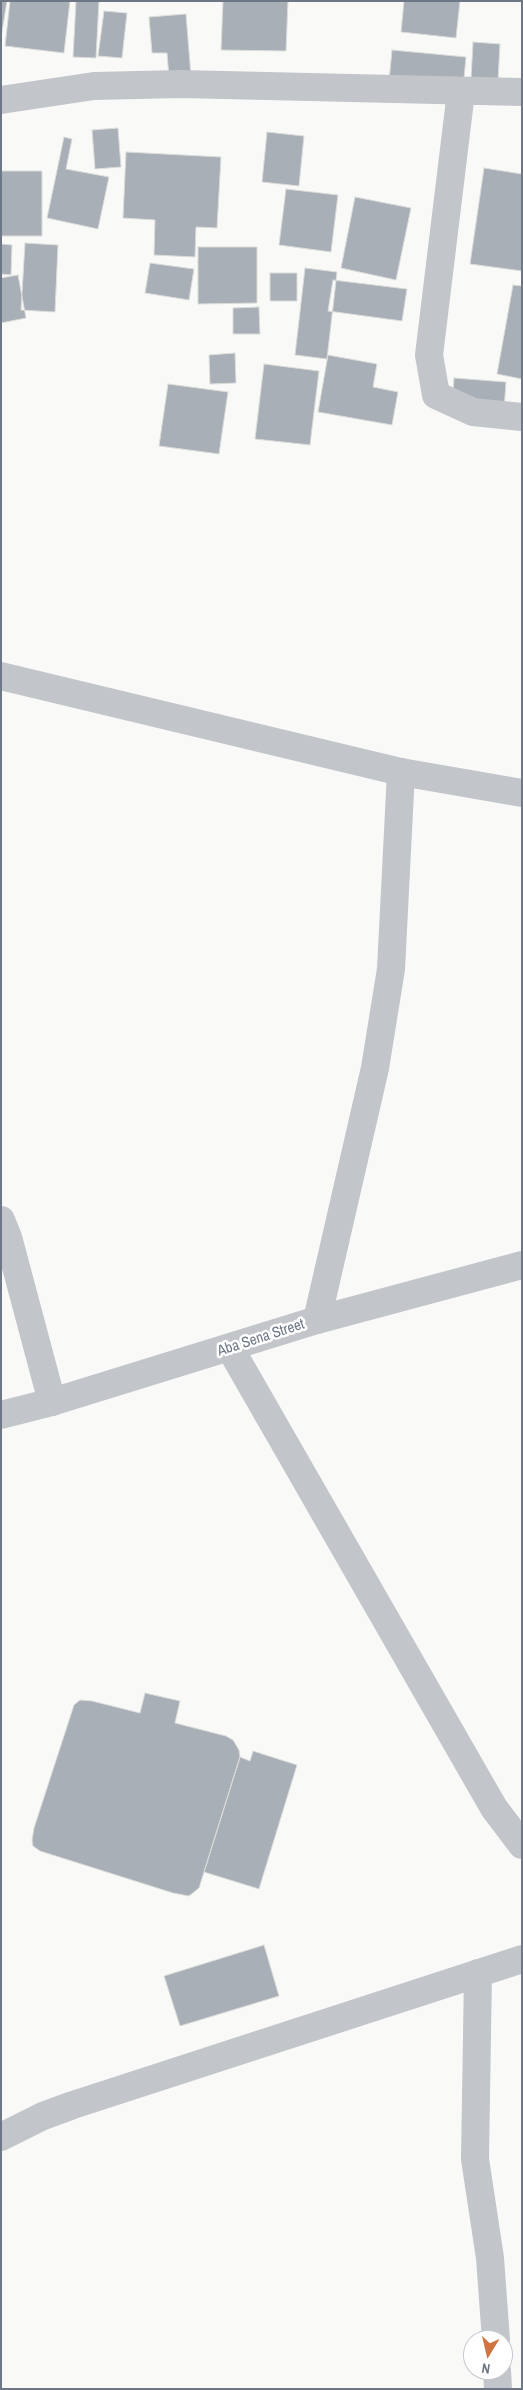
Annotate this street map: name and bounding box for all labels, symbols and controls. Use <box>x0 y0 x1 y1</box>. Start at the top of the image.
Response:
street label: Aba Sena Street <box>215 1315 307 1361</box>
north arrow <box>463 2330 513 2380</box>
text: N <box>480 2359 491 2378</box>

